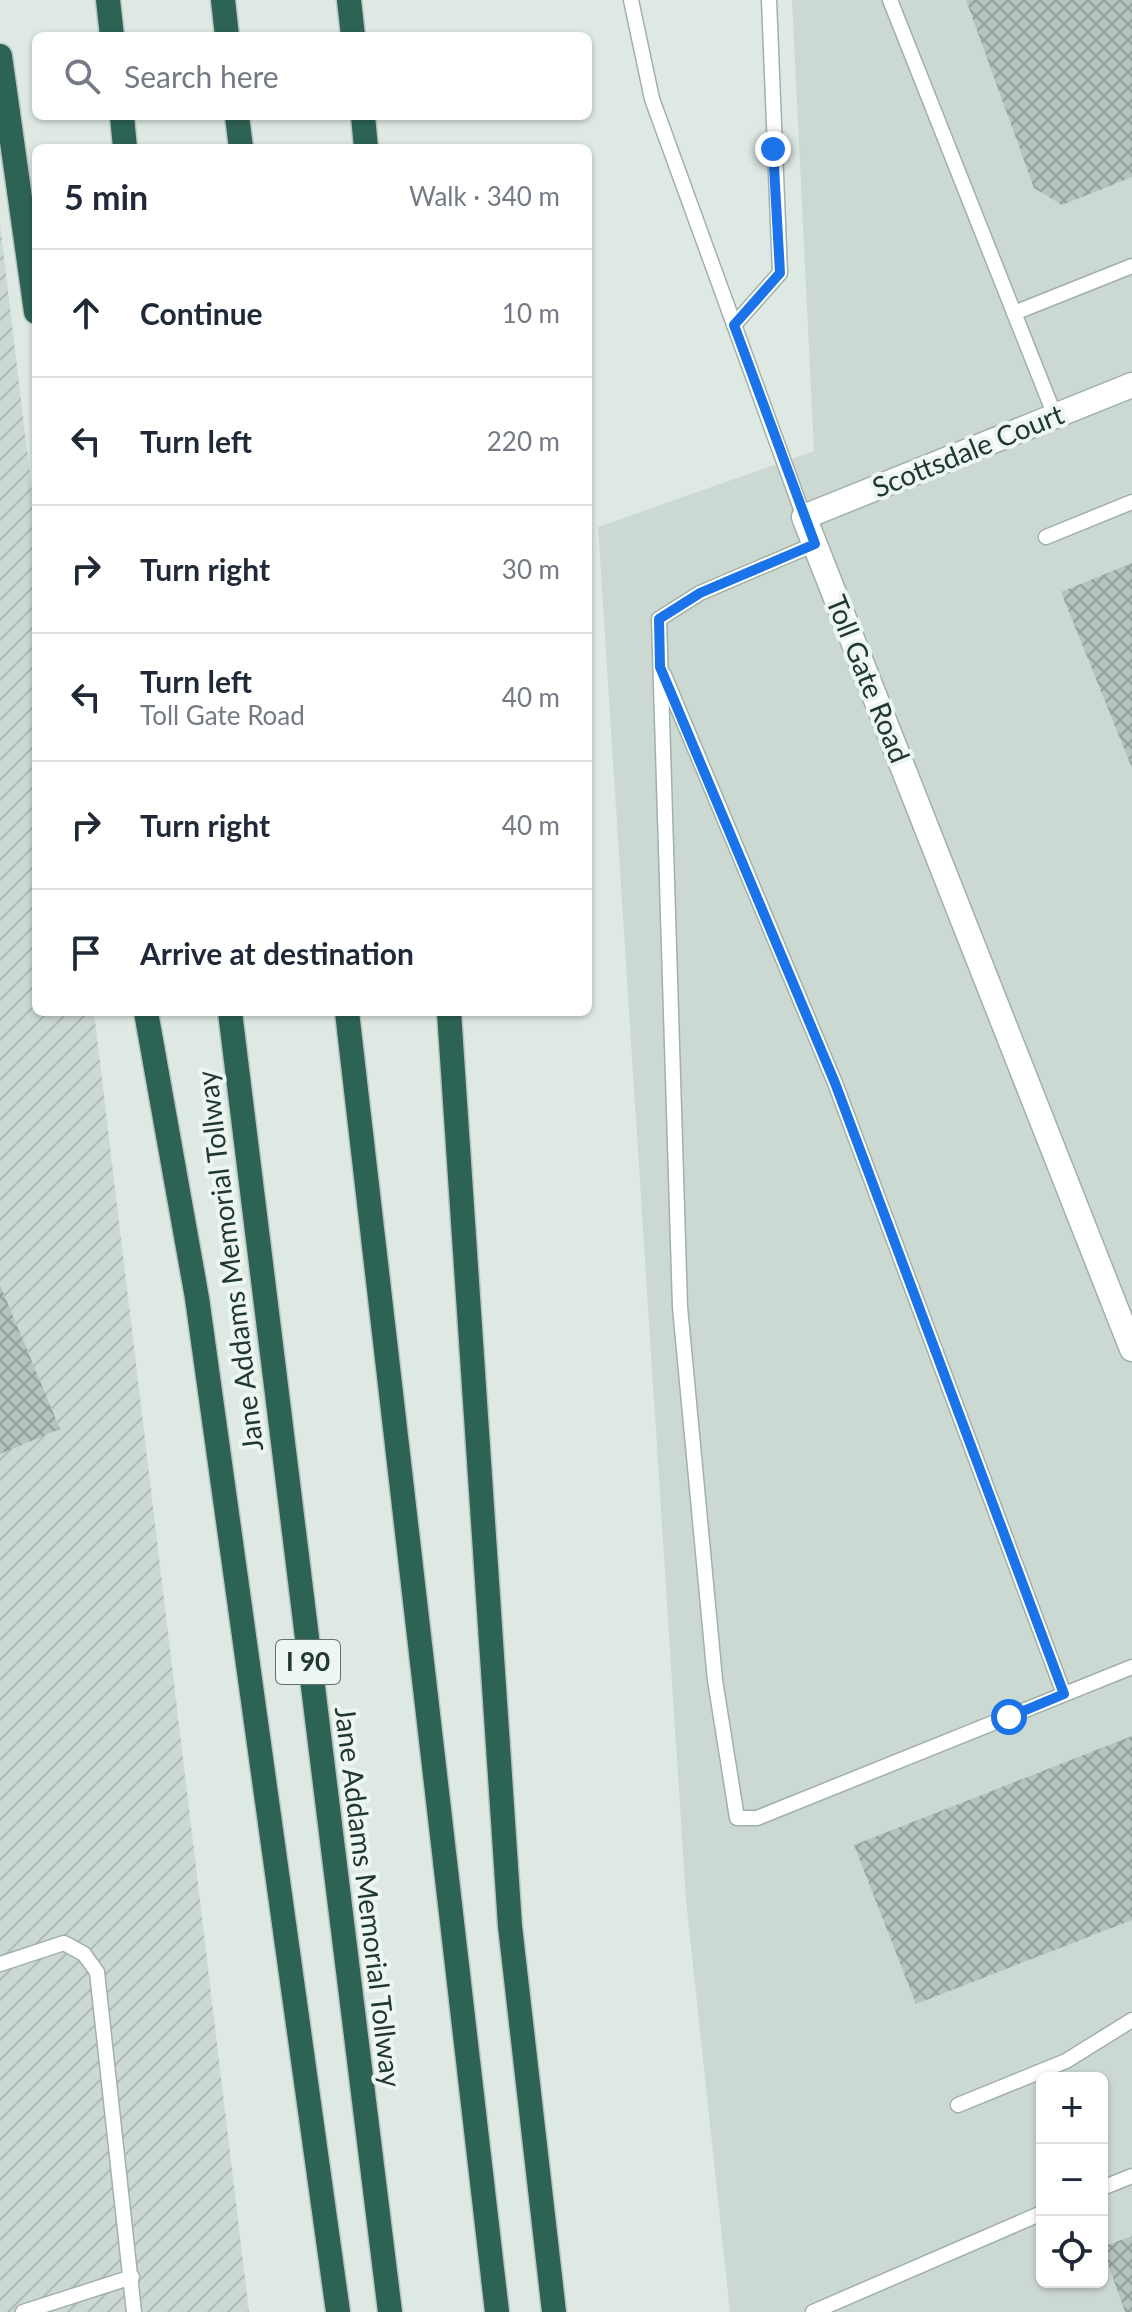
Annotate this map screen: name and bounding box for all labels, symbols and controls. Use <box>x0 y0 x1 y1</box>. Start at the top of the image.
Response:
search box <box>32 32 592 120</box>
icon: search <box>60 54 104 98</box>
text: Search here <box>124 58 279 94</box>
route end <box>755 131 791 167</box>
text: 5 min <box>64 176 148 217</box>
text: Walk · 340 m <box>409 180 560 212</box>
icon: ahead <box>64 291 108 335</box>
text: Continue <box>140 295 263 331</box>
text: 10 m <box>502 297 560 329</box>
street label: Scottsdale Court <box>867 396 1068 504</box>
icon: left <box>64 419 108 463</box>
text: Turn left <box>140 423 252 459</box>
text: 220 m <box>487 425 560 457</box>
icon: right <box>64 547 108 591</box>
text: Turn right <box>140 551 270 587</box>
text: 30 m <box>502 553 560 585</box>
street label: Toll Gate Road <box>820 590 918 767</box>
text: Turn left <box>140 663 252 699</box>
icon: left <box>64 675 108 719</box>
text: 40 m <box>502 681 560 713</box>
text: Toll Gate Road <box>140 699 305 731</box>
icon: right <box>64 803 108 847</box>
text: Turn right <box>140 807 270 843</box>
text: 40 m <box>502 809 560 841</box>
icon: arrive <box>64 931 108 975</box>
text: Arrive at destination <box>140 935 414 971</box>
street label: Jane Addams Memorial Tollway <box>189 1068 269 1453</box>
road number: I 90 <box>276 1640 340 1684</box>
route start <box>991 1699 1027 1735</box>
street label: Jane Addams Memorial Tollway <box>329 1705 409 2090</box>
map controls <box>1036 2072 1108 2288</box>
button: + <box>1036 2072 1108 2144</box>
button: − <box>1036 2144 1108 2216</box>
button: locate <box>1036 2216 1108 2288</box>

